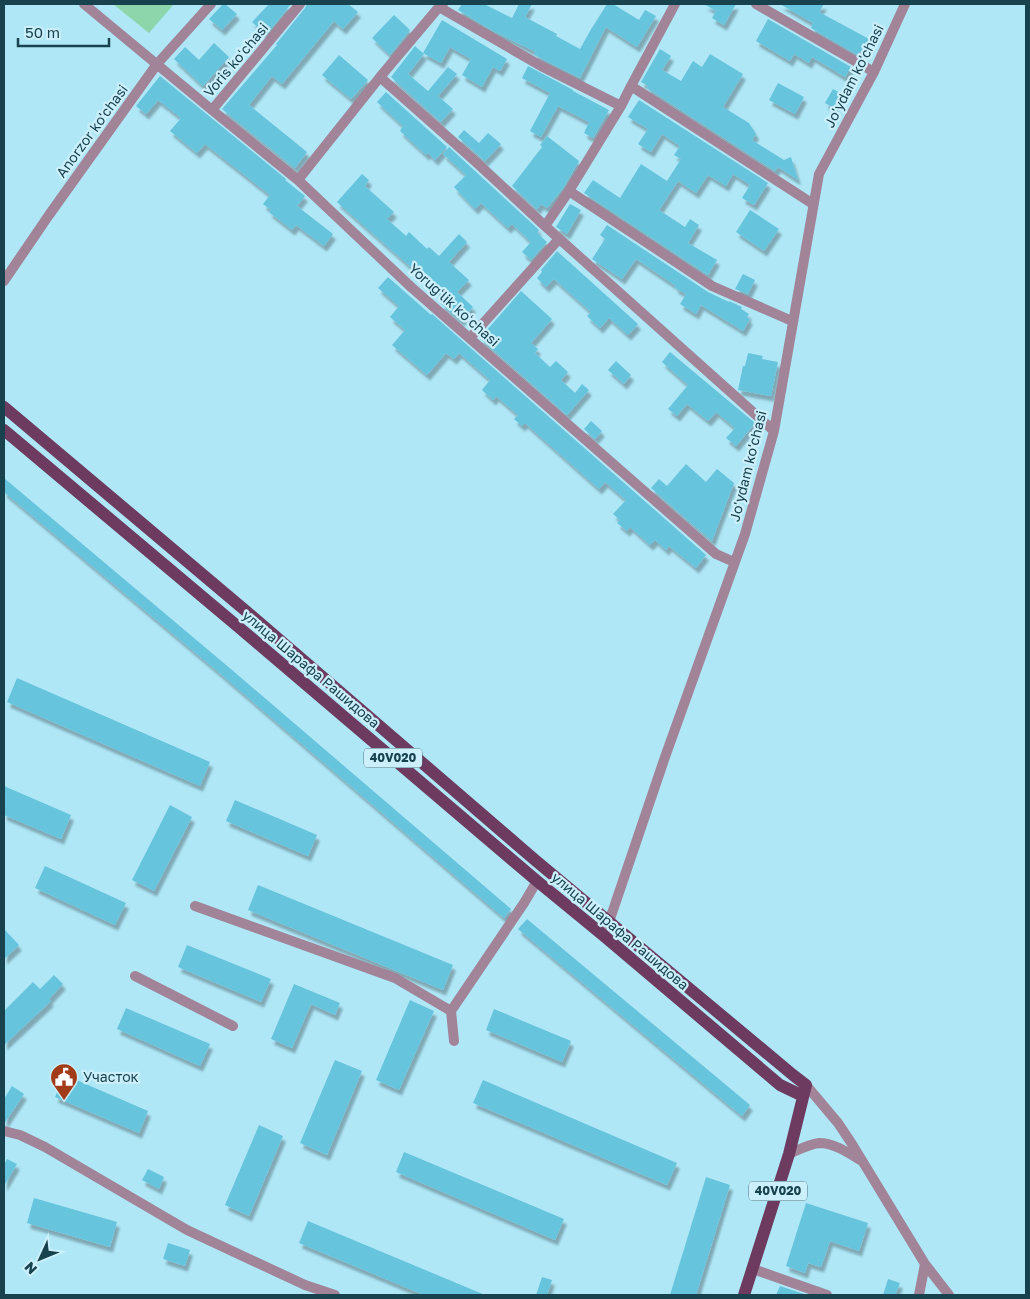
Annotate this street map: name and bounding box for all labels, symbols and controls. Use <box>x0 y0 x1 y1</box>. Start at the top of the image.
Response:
scale bar <box>18 15 109 47</box>
street label: Voris koʻchasi <box>200 19 272 100</box>
street label: Jo'ydam ko'chasi <box>820 21 887 130</box>
text: 50 m <box>25 23 60 41</box>
street label: Anorzor ko'chasi <box>52 81 131 180</box>
street label: Yorugʻlik koʻchasi <box>406 260 503 350</box>
street label: Jo'ydam ko'chasi <box>726 409 770 523</box>
street label: улица Шарафа Рашидова <box>239 606 383 731</box>
road number: 40V020 <box>364 748 422 768</box>
street label: улица Шарафа Рашидова <box>548 868 692 993</box>
public building icon: Участок <box>49 1062 79 1101</box>
place label: Участок <box>83 1068 139 1085</box>
road number: 40V020 <box>749 1182 807 1200</box>
north arrow <box>15 1234 65 1284</box>
text: N <box>20 1259 40 1278</box>

